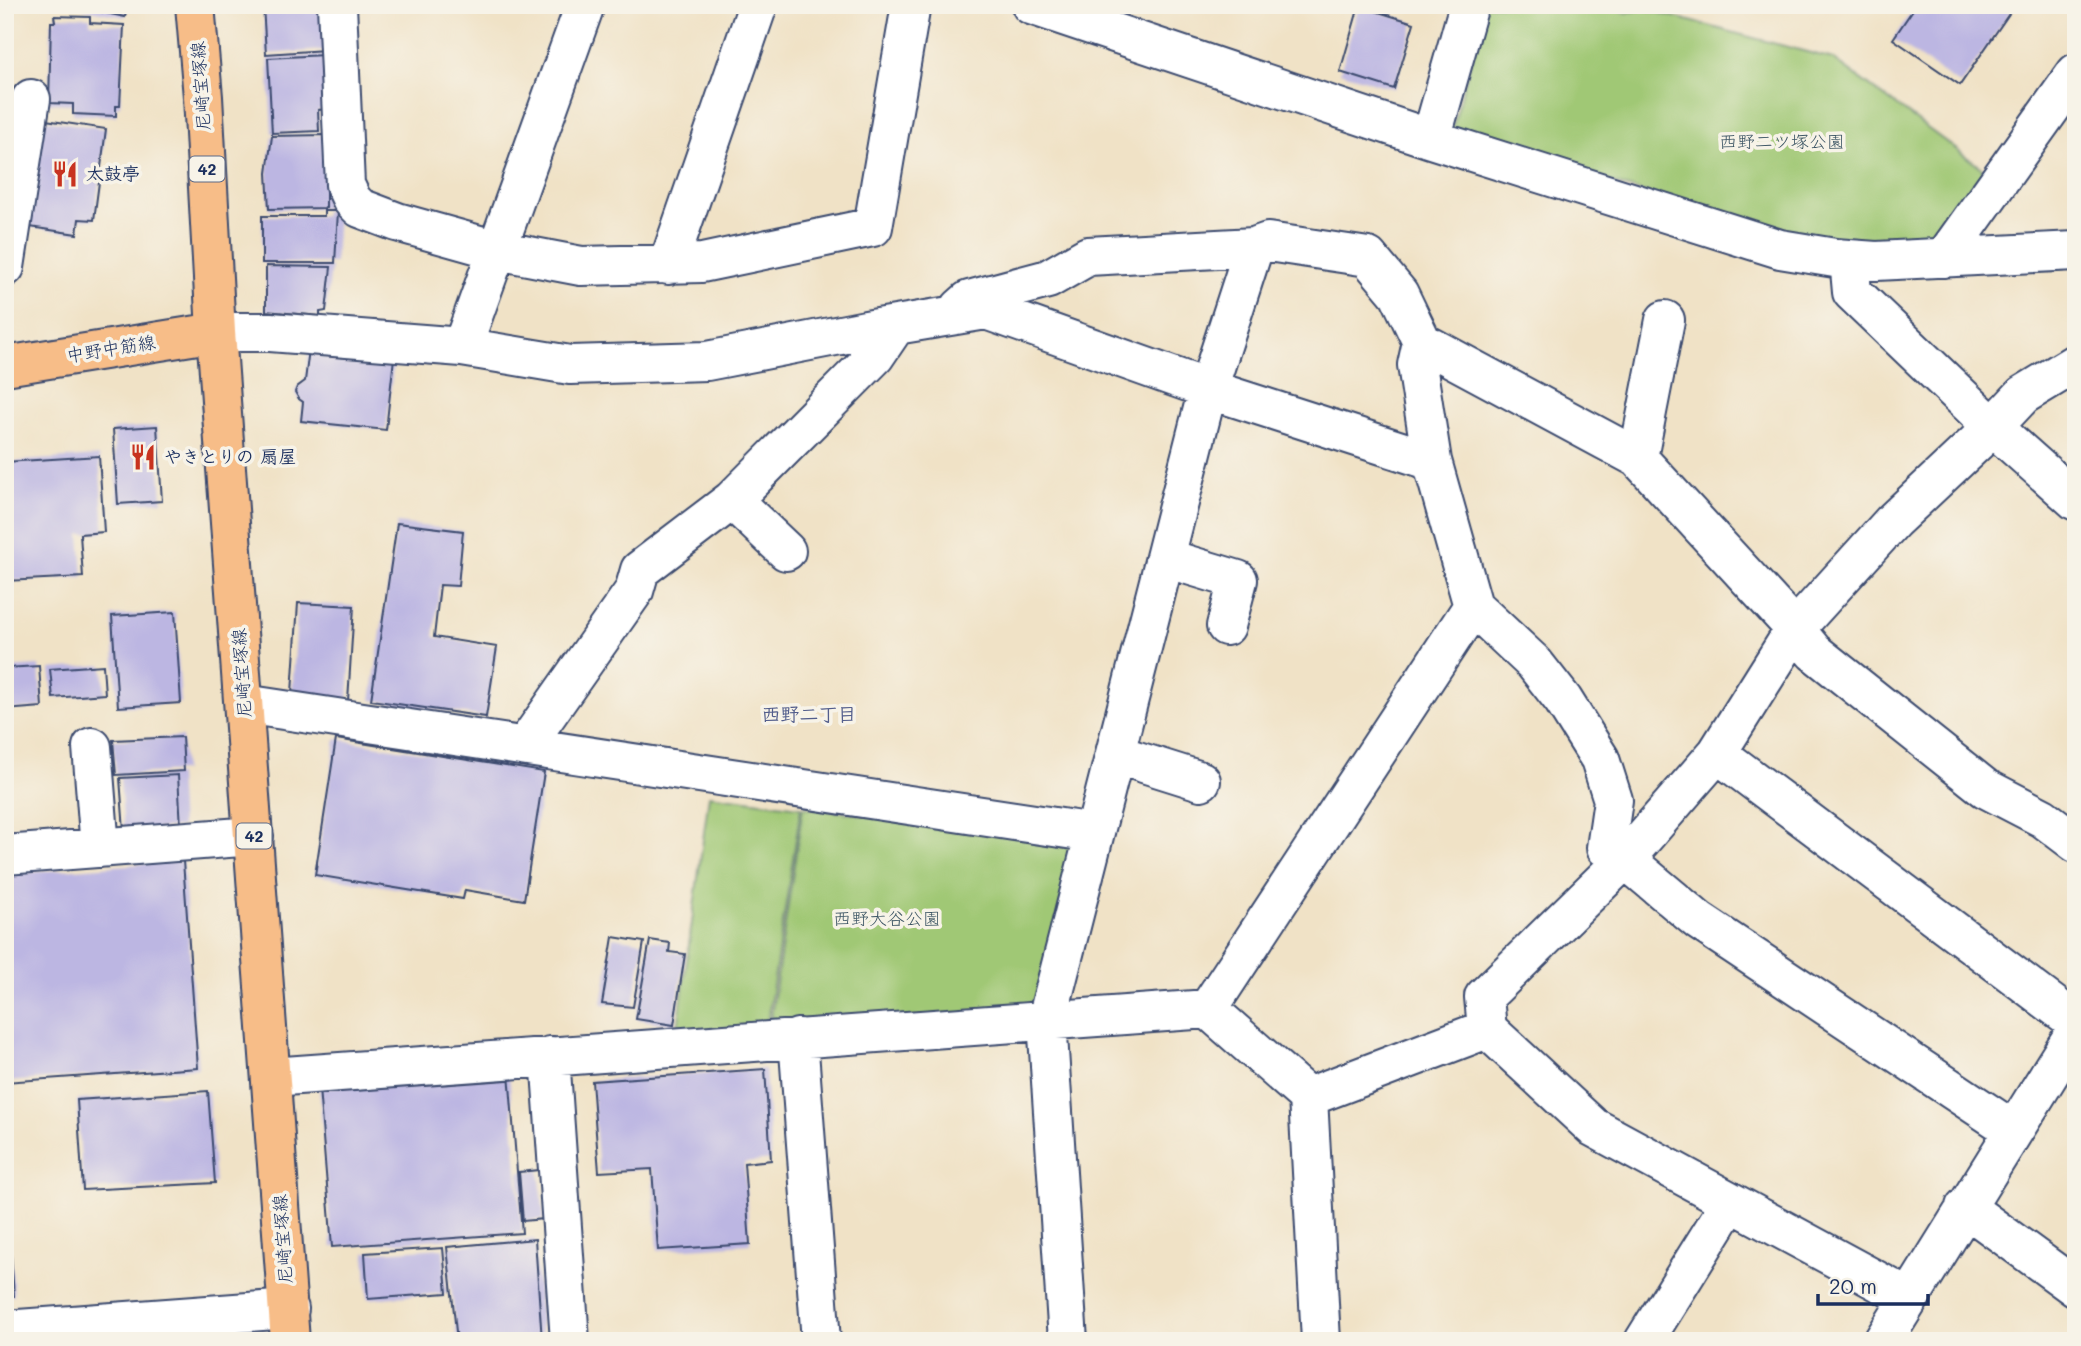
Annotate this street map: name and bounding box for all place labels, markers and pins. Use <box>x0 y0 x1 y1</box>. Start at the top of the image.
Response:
restaurant icon: 太鼓亭 <box>50 159 80 189</box>
place label: 太鼓亭 <box>86 161 140 185</box>
restaurant icon: やきとりの 扇屋 <box>128 442 158 472</box>
place label: やきとりの 扇屋 <box>164 444 296 468</box>

